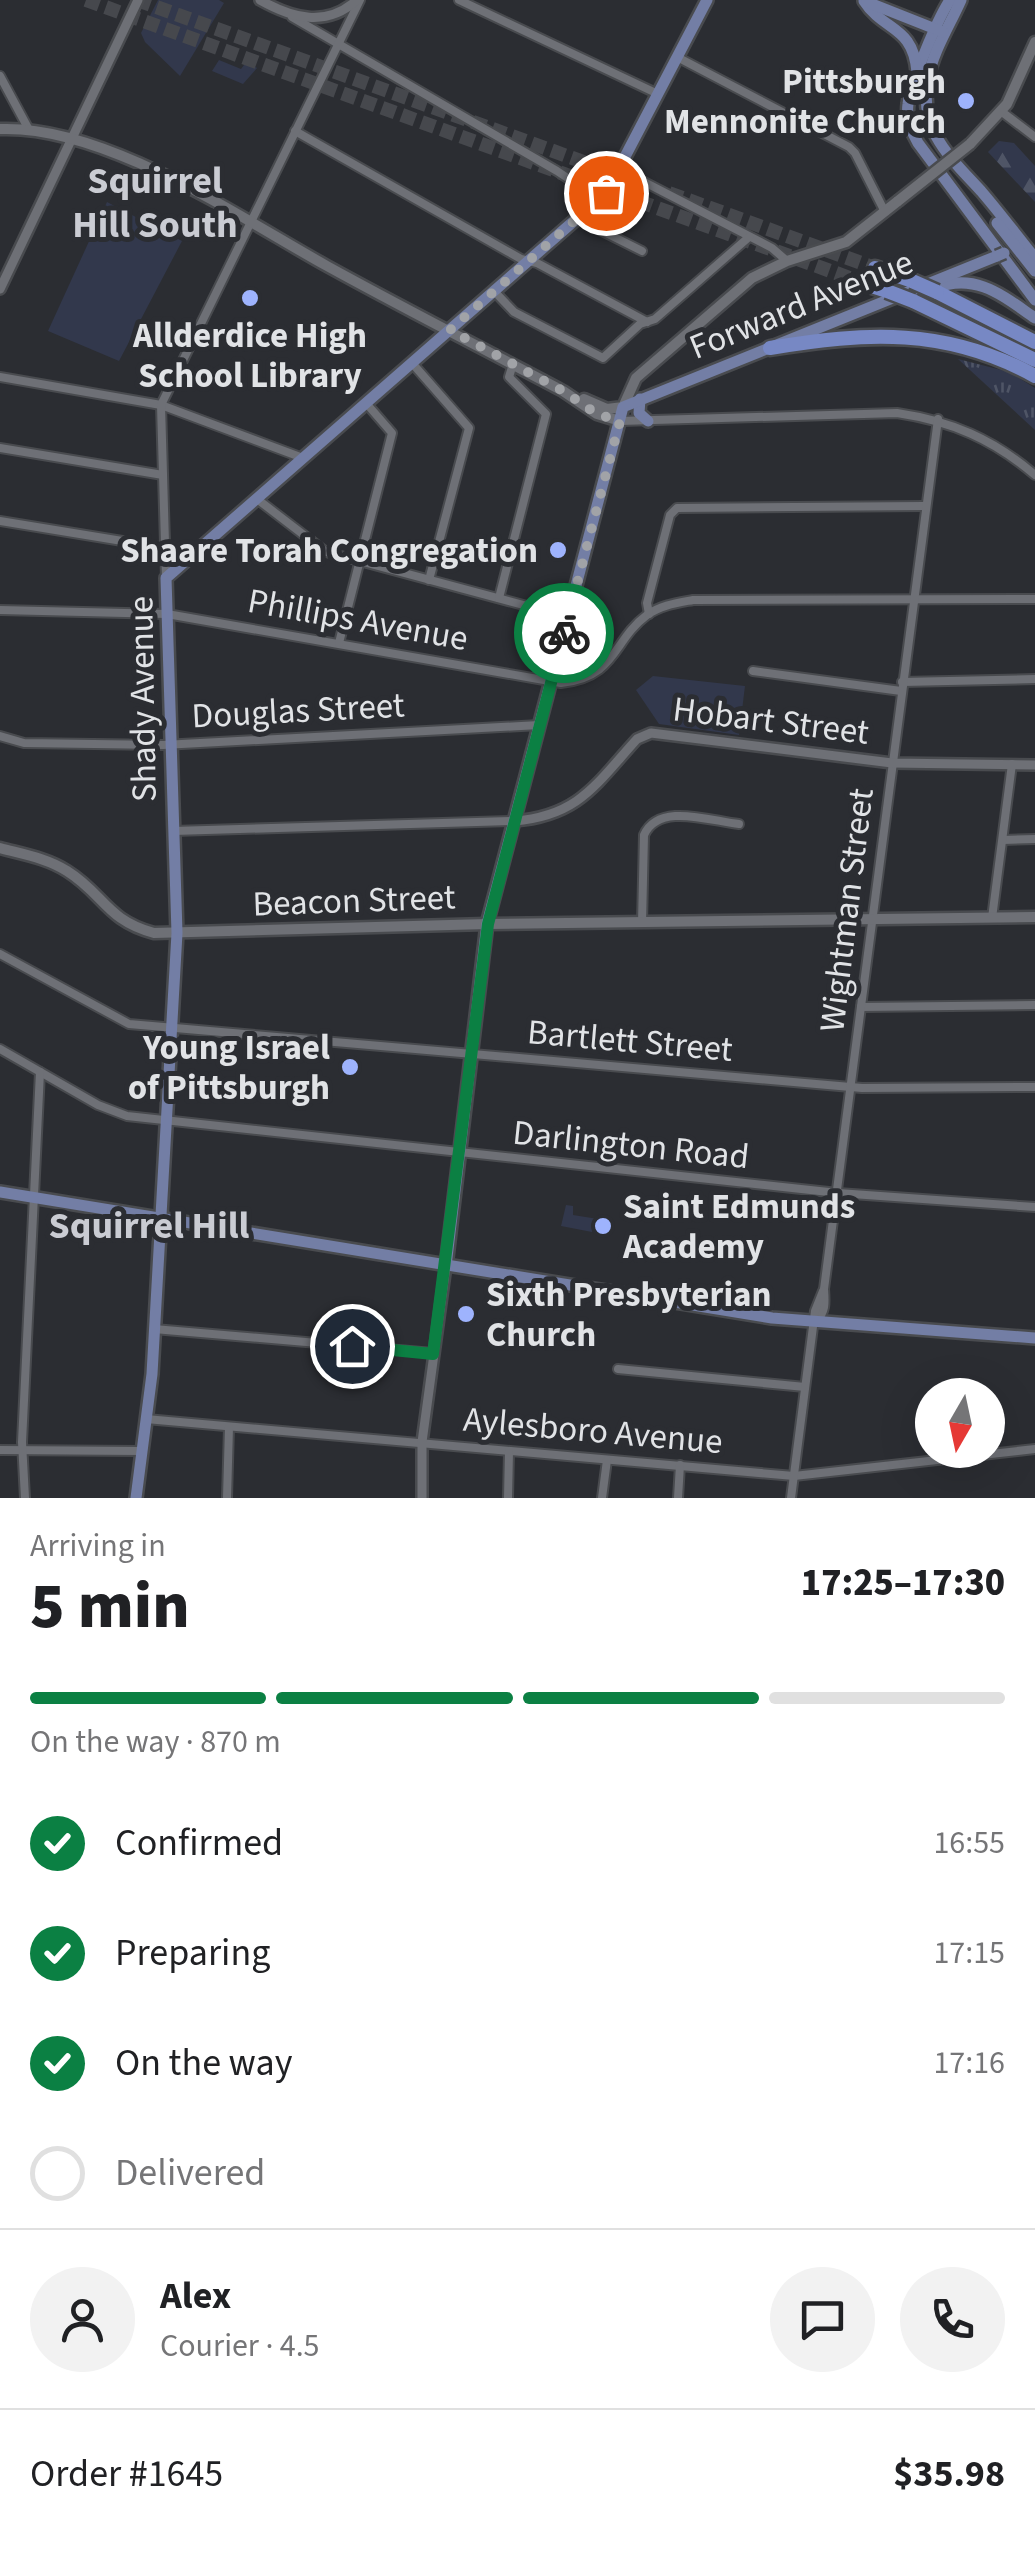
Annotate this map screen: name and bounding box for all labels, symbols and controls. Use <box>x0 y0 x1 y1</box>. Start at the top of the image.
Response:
place label: Pittsburgh Mennonite Church <box>664 57 946 147</box>
marker: Pittsburgh Mennonite Church <box>955 90 977 112</box>
pin <box>564 151 649 236</box>
district label: Squirrel Hill South <box>72 154 238 252</box>
icon: bag <box>579 166 634 221</box>
street label: Forward Avenue <box>682 237 921 373</box>
marker: Allderdice High School Library <box>239 287 261 309</box>
place label: Allderdice High School Library <box>132 311 367 401</box>
place label: Shaare Torah Congregation <box>120 526 538 576</box>
marker: Shaare Torah Congregation <box>547 539 569 561</box>
street label: Phillips Avenue <box>244 576 472 664</box>
courier <box>514 583 614 683</box>
street label: Shady Avenue <box>116 596 170 802</box>
icon: bike <box>537 606 592 661</box>
street label: Douglas Street <box>190 680 406 742</box>
street label: Hobart Street <box>670 684 872 758</box>
street label: Wightman Street <box>807 785 887 1035</box>
street label: Beacon Street <box>252 872 457 930</box>
street label: Bartlett Street <box>525 1007 735 1075</box>
place label: Young Israel of Pittsburgh <box>128 1023 330 1113</box>
marker: Young Israel of Pittsburgh <box>339 1056 361 1078</box>
street label: Darlington Road <box>510 1108 751 1182</box>
place label: Saint Edmunds Academy <box>622 1182 855 1272</box>
district label: Squirrel Hill <box>49 1199 250 1253</box>
marker: Saint Edmunds Academy <box>592 1215 614 1237</box>
place label: Sixth Presbyterian Church <box>486 1270 772 1360</box>
marker: Sixth Presbyterian Church <box>455 1303 477 1325</box>
pin <box>310 1304 395 1389</box>
icon: home <box>325 1319 380 1374</box>
north arrow <box>915 1378 1005 1468</box>
map controls <box>915 1378 1005 1468</box>
street label: Aylesboro Avenue <box>461 1395 725 1467</box>
text: Arriving in <box>30 1523 166 1569</box>
text: 17:25–17:30 <box>801 1556 1005 1610</box>
text: 5 min <box>30 1560 190 1653</box>
text: On the way · 870 m <box>30 1719 281 1765</box>
icon: check <box>30 1816 85 1871</box>
text: Confirmed <box>115 1816 283 1870</box>
text: 16:55 <box>933 1820 1005 1866</box>
icon: check <box>30 1926 85 1981</box>
text: Preparing <box>115 1926 270 1980</box>
text: 17:15 <box>933 1930 1005 1976</box>
icon: check <box>30 2036 85 2091</box>
text: On the way <box>115 2036 292 2090</box>
text: 17:16 <box>933 2040 1005 2086</box>
text: Delivered <box>115 2146 265 2200</box>
button: person <box>30 2267 135 2372</box>
button: chat <box>770 2267 875 2372</box>
button: phone <box>900 2267 1005 2372</box>
text: Alex <box>160 2269 231 2323</box>
text: Courier · 4.5 <box>160 2323 320 2369</box>
text: Order #1645 <box>30 2447 223 2501</box>
text: $35.98 <box>893 2447 1005 2501</box>

